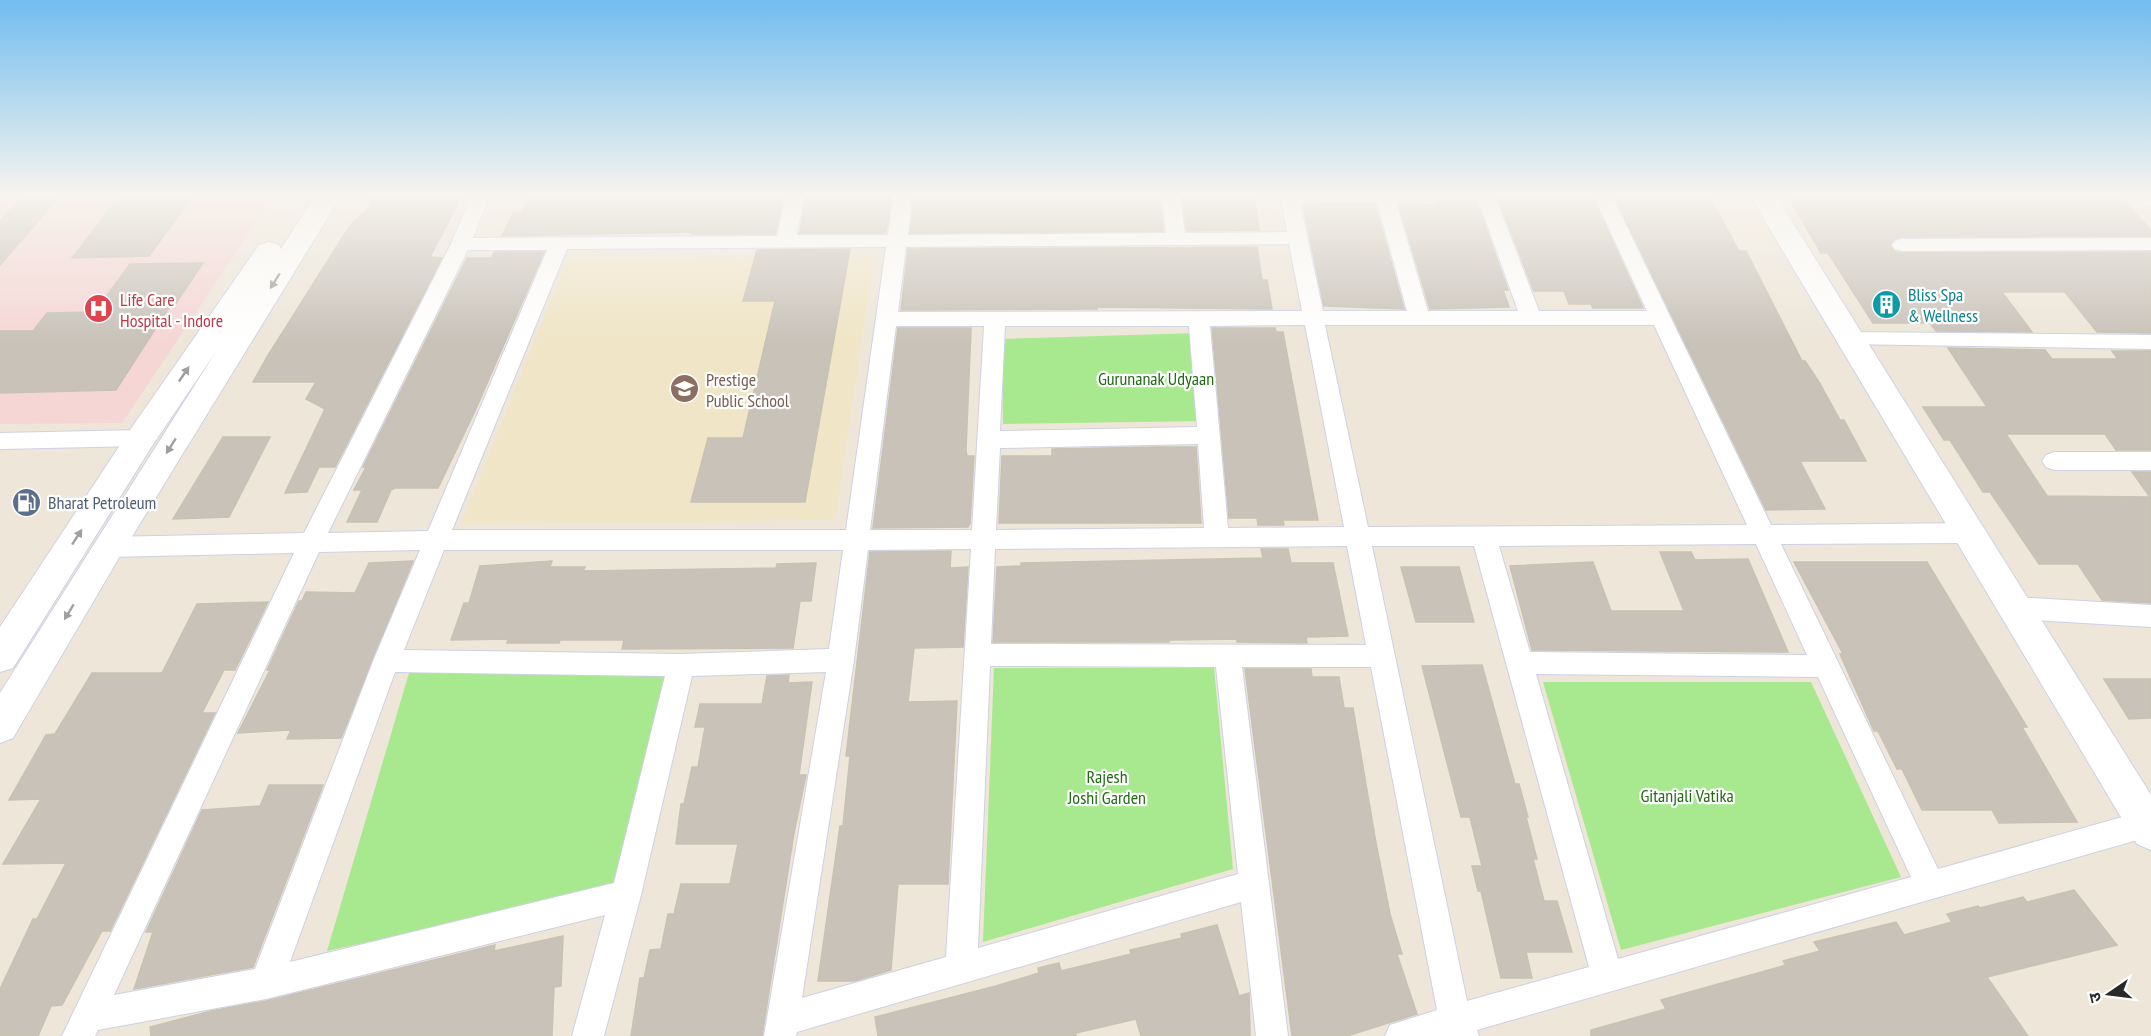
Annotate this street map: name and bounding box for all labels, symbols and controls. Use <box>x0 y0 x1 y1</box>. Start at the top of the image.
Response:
one-way arrow <box>269 273 280 289</box>
place label: Bliss Spa & Wellness <box>1908 283 1978 327</box>
place label: Life Care Hospital - Indore <box>120 288 223 332</box>
building icon: Bliss Spa & Wellness <box>1871 288 1903 320</box>
hospital icon: Life Care Hospital - Indore <box>83 293 115 325</box>
one-way arrow <box>179 366 190 383</box>
park label: Gurunanak Udyaan <box>1098 367 1214 390</box>
place label: Prestige Public School <box>706 368 790 412</box>
school or university icon: Prestige Public School <box>669 373 701 405</box>
one-way arrow <box>166 438 177 454</box>
fuel station icon: Bharat Petroleum <box>11 486 43 518</box>
place label: Bharat Petroleum <box>48 491 156 514</box>
one-way arrow <box>71 529 82 545</box>
one-way arrow <box>63 604 74 620</box>
park label: Rajesh Joshi Garden <box>1067 765 1146 809</box>
park label: Gitanjali Vatika <box>1640 784 1734 807</box>
north arrow <box>2079 964 2139 1024</box>
text: उ <box>2083 990 2105 1005</box>

